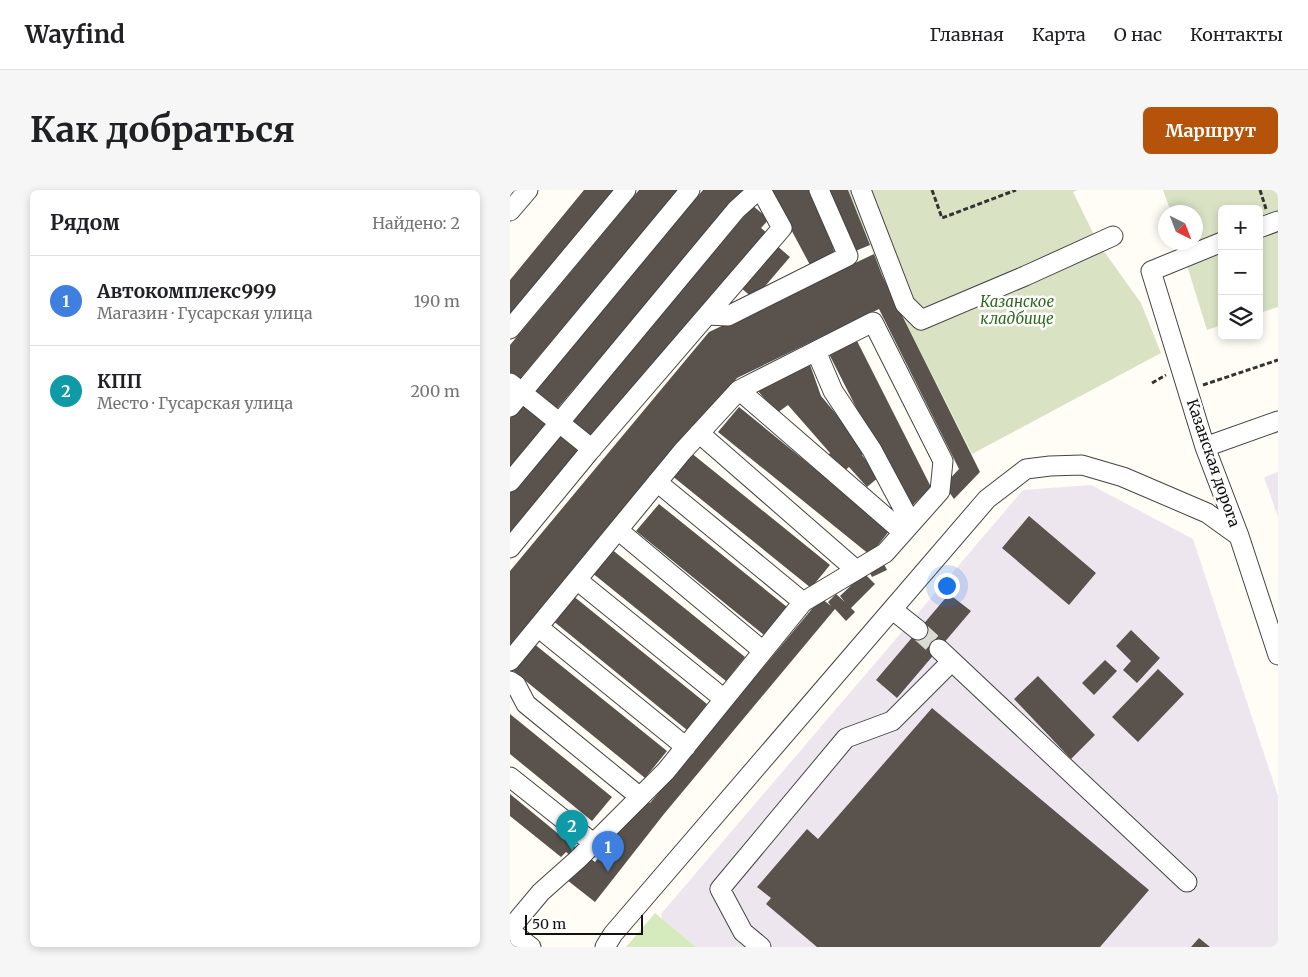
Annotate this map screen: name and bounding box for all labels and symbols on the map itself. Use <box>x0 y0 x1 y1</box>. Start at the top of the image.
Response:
north arrow <box>1158 205 1203 250</box>
park label: Казанское кладбище <box>980 292 1054 328</box>
street label: Казанская дорога <box>1183 396 1244 529</box>
your location <box>934 573 960 599</box>
pin: 2 <box>556 810 588 851</box>
pin: 1 <box>592 831 624 872</box>
scale bar <box>525 912 642 935</box>

